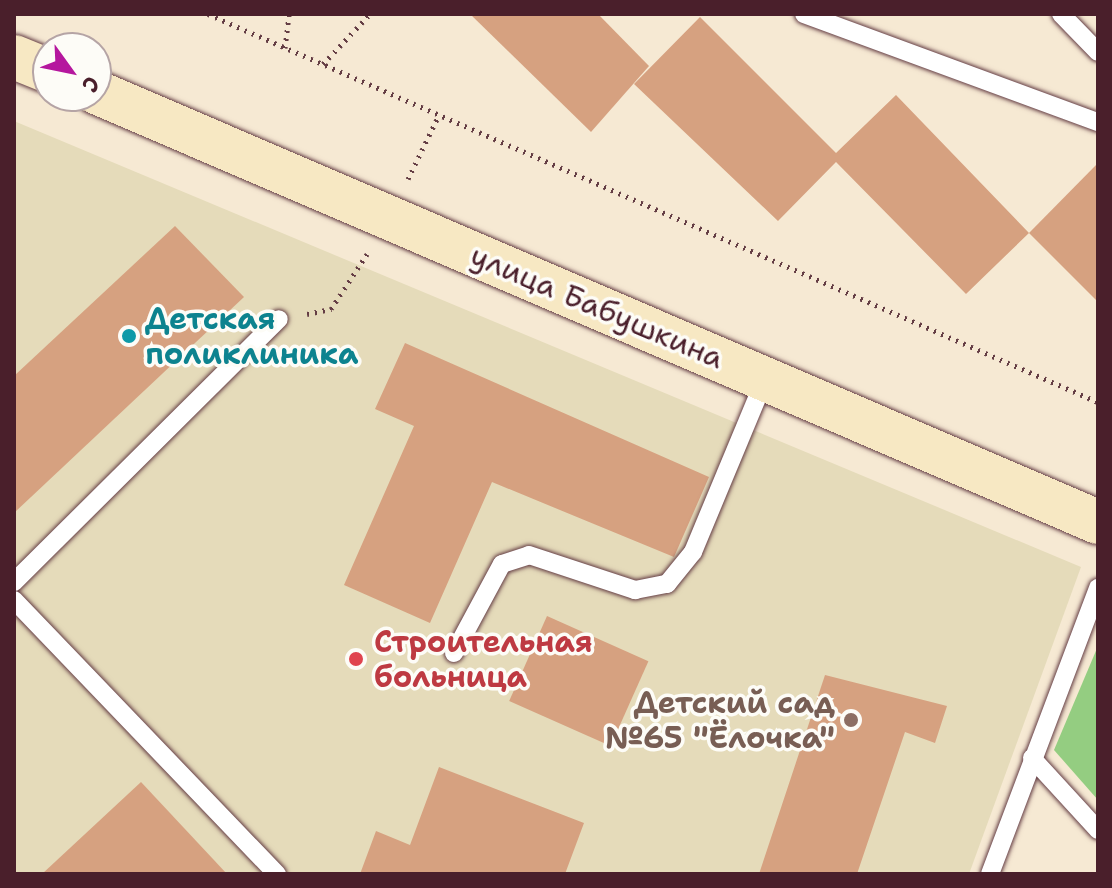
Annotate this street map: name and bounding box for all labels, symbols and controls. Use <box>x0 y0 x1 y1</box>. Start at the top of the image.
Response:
north arrow <box>32 32 112 112</box>
text: С <box>75 71 107 98</box>
street label: улица Бабушкина <box>465 237 729 377</box>
place label: Детская поликлиника <box>145 301 358 372</box>
marker: Детская поликлиника <box>120 327 138 345</box>
place label: Строительная больница <box>374 624 593 694</box>
marker: Строительная больница <box>345 648 367 670</box>
place label: Детский сад №65 "Ёлочка" <box>605 685 835 756</box>
marker: Детский сад №65 "Ёлочка" <box>842 711 860 729</box>

